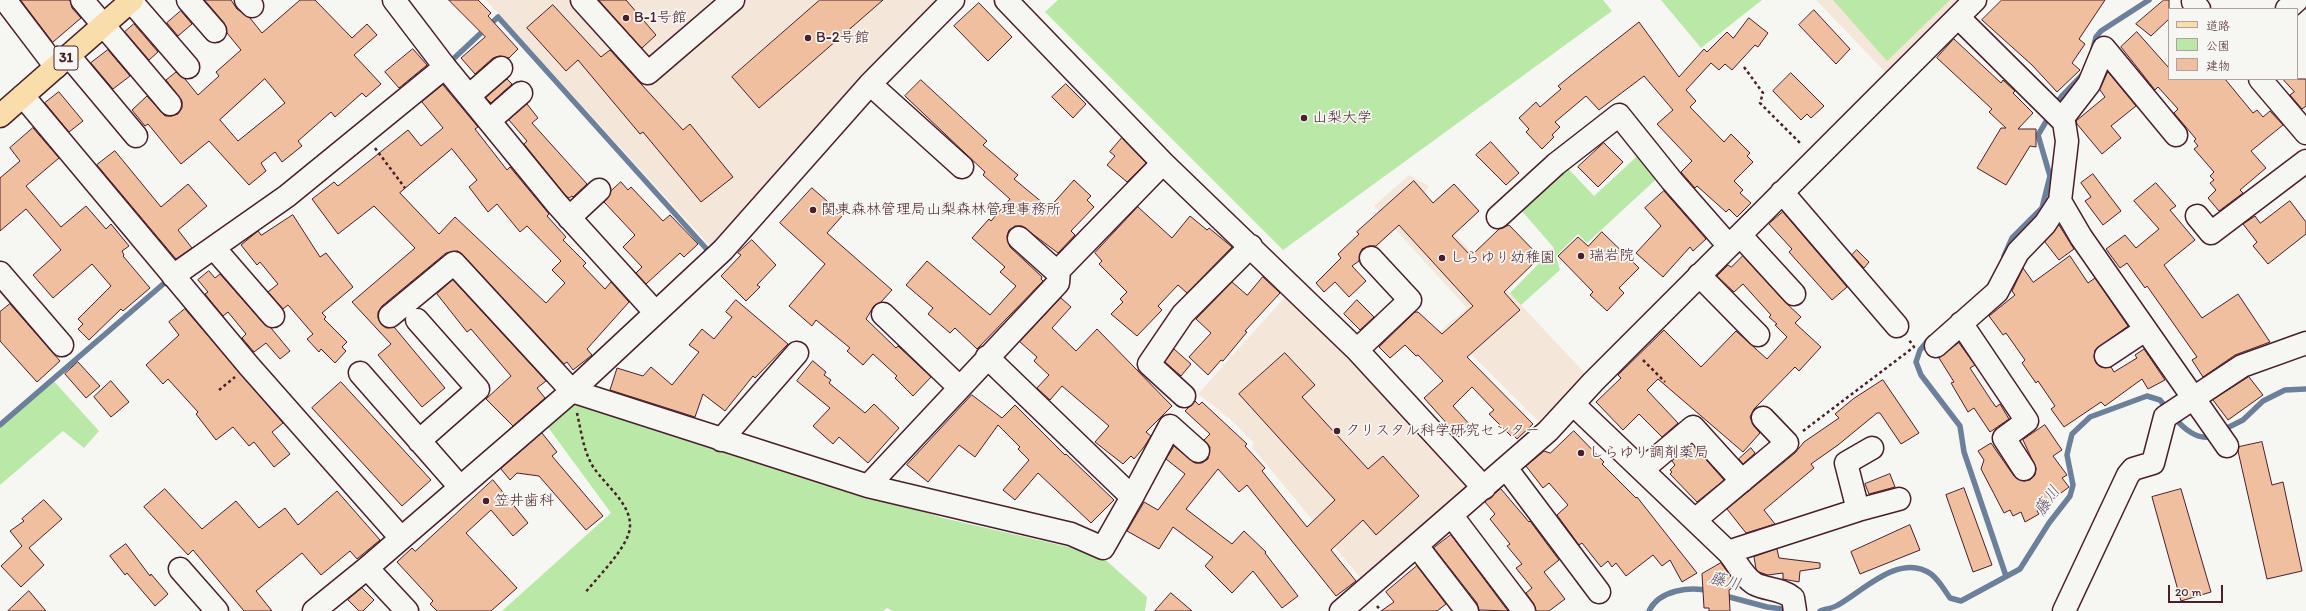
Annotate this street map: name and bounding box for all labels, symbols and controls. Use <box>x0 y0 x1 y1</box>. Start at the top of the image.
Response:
legend <box>2168 8 2298 80</box>
place label: B-1号館 <box>634 9 687 27</box>
marker: B-1号館 <box>621 13 631 23</box>
text: 道路 <box>2206 19 2230 33</box>
place label: B-2号館 <box>816 29 870 47</box>
marker: B-2号館 <box>803 33 813 43</box>
text: 公園 <box>2206 39 2230 53</box>
road number: 31 <box>54 46 78 70</box>
text: 建物 <box>2206 59 2230 73</box>
place label: 山梨大学 <box>1312 109 1372 127</box>
marker: 山梨大学 <box>1299 113 1309 123</box>
place label: 関東森林管理局山梨森林管理事務所 <box>821 201 1061 219</box>
marker: 関東森林管理局山梨森林管理事務所 <box>808 205 818 215</box>
place label: 瑞岩院 <box>1589 247 1634 265</box>
place label: しらゆり幼稚園 <box>1450 249 1555 267</box>
marker: 瑞岩院 <box>1576 251 1586 261</box>
marker: しらゆり幼稚園 <box>1437 253 1447 263</box>
place label: クリスタル科学研究センター <box>1345 422 1540 440</box>
marker: クリスタル科学研究センター <box>1332 426 1342 436</box>
place label: しらゆり調剤薬局 <box>1589 444 1709 462</box>
marker: しらゆり調剤薬局 <box>1576 448 1586 458</box>
water label: 藤川 <box>2031 482 2065 520</box>
place label: 笠井歯科 <box>494 492 554 510</box>
marker: 笠井歯科 <box>481 496 491 506</box>
water label: 藤川 <box>1707 569 1743 595</box>
scale bar <box>2170 577 2225 603</box>
text: 20 m <box>2175 585 2202 599</box>

